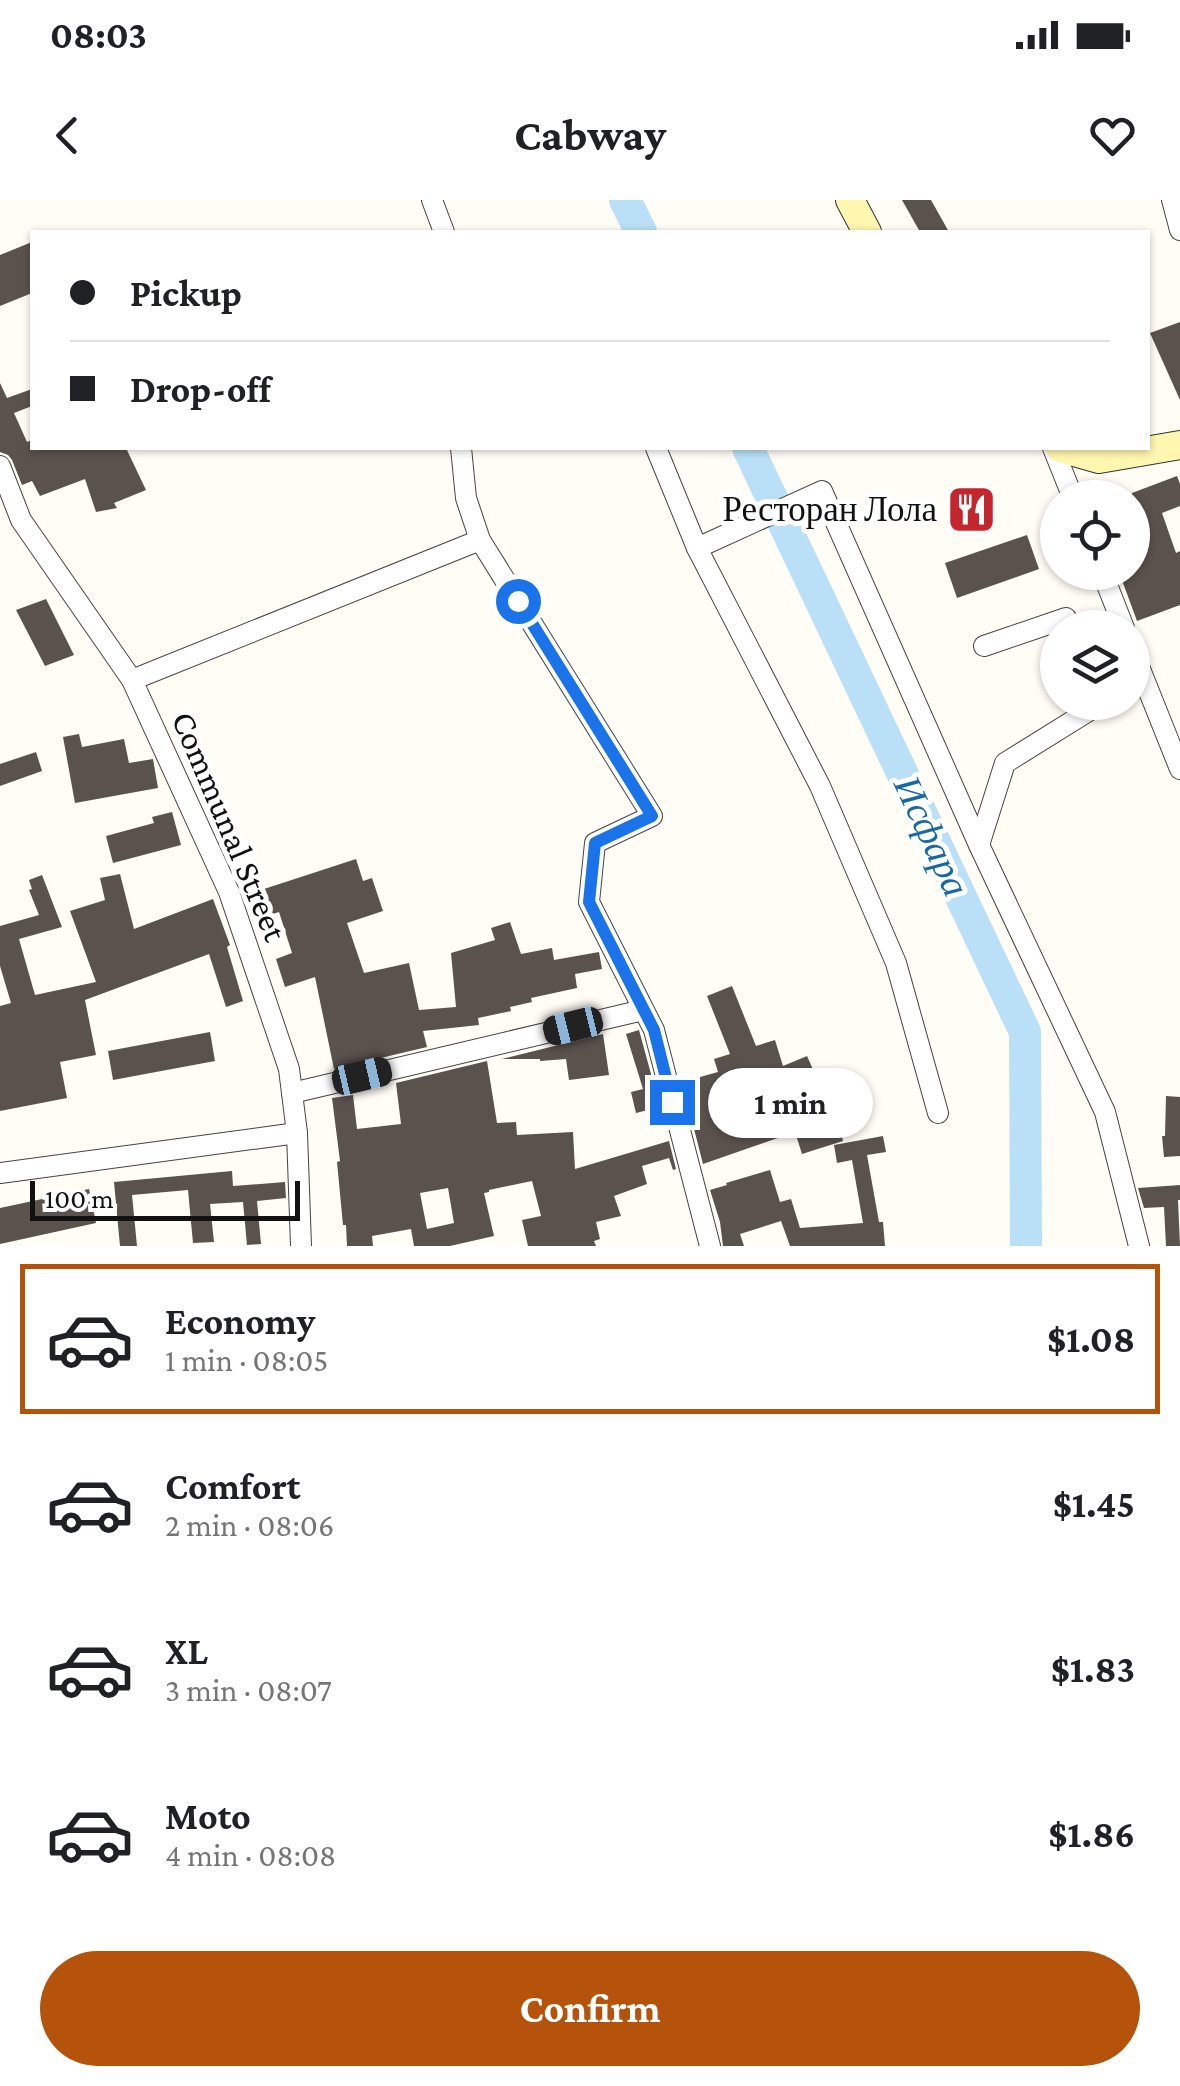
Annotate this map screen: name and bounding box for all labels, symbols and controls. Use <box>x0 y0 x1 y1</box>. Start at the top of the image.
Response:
text: 08:03 <box>50 14 147 56</box>
icon: back <box>40 108 95 163</box>
icon: heart <box>1085 108 1140 163</box>
text: Cabway <box>514 110 666 160</box>
text: Pickup <box>130 272 242 314</box>
text: Drop-off <box>130 368 271 410</box>
map controls <box>1040 480 1150 720</box>
button: locate <box>1040 480 1150 590</box>
restaurant icon: Ресторан Лола <box>946 483 998 535</box>
place label: Ресторан Лола <box>722 490 937 529</box>
route start <box>496 579 541 624</box>
button: layers <box>1040 610 1150 720</box>
street label: Communal Street <box>164 706 296 947</box>
water label: Исфара <box>886 769 978 903</box>
car <box>540 1004 606 1048</box>
car <box>329 1055 395 1097</box>
callout: 1 min <box>707 1067 872 1137</box>
route end <box>650 1080 695 1125</box>
text: 1 min <box>754 1085 827 1121</box>
scale bar <box>30 1176 300 1220</box>
text: 100 m <box>45 1183 114 1214</box>
icon: car <box>45 1294 135 1384</box>
text: Economy <box>165 1300 315 1342</box>
text: $1.08 <box>1047 1318 1135 1360</box>
text: 1 min · 08:05 <box>165 1342 328 1378</box>
icon: car <box>45 1459 135 1549</box>
text: Comfort <box>165 1465 301 1507</box>
text: $1.45 <box>1053 1483 1135 1525</box>
text: 2 min · 08:06 <box>165 1507 334 1543</box>
icon: car <box>45 1624 135 1714</box>
text: XL <box>165 1630 208 1672</box>
text: $1.83 <box>1051 1648 1135 1690</box>
text: 3 min · 08:07 <box>165 1672 332 1708</box>
icon: car <box>45 1789 135 1879</box>
text: Moto <box>165 1795 251 1837</box>
text: $1.86 <box>1048 1813 1135 1855</box>
text: 4 min · 08:08 <box>165 1837 336 1873</box>
button: Confirm <box>40 1951 1140 2066</box>

